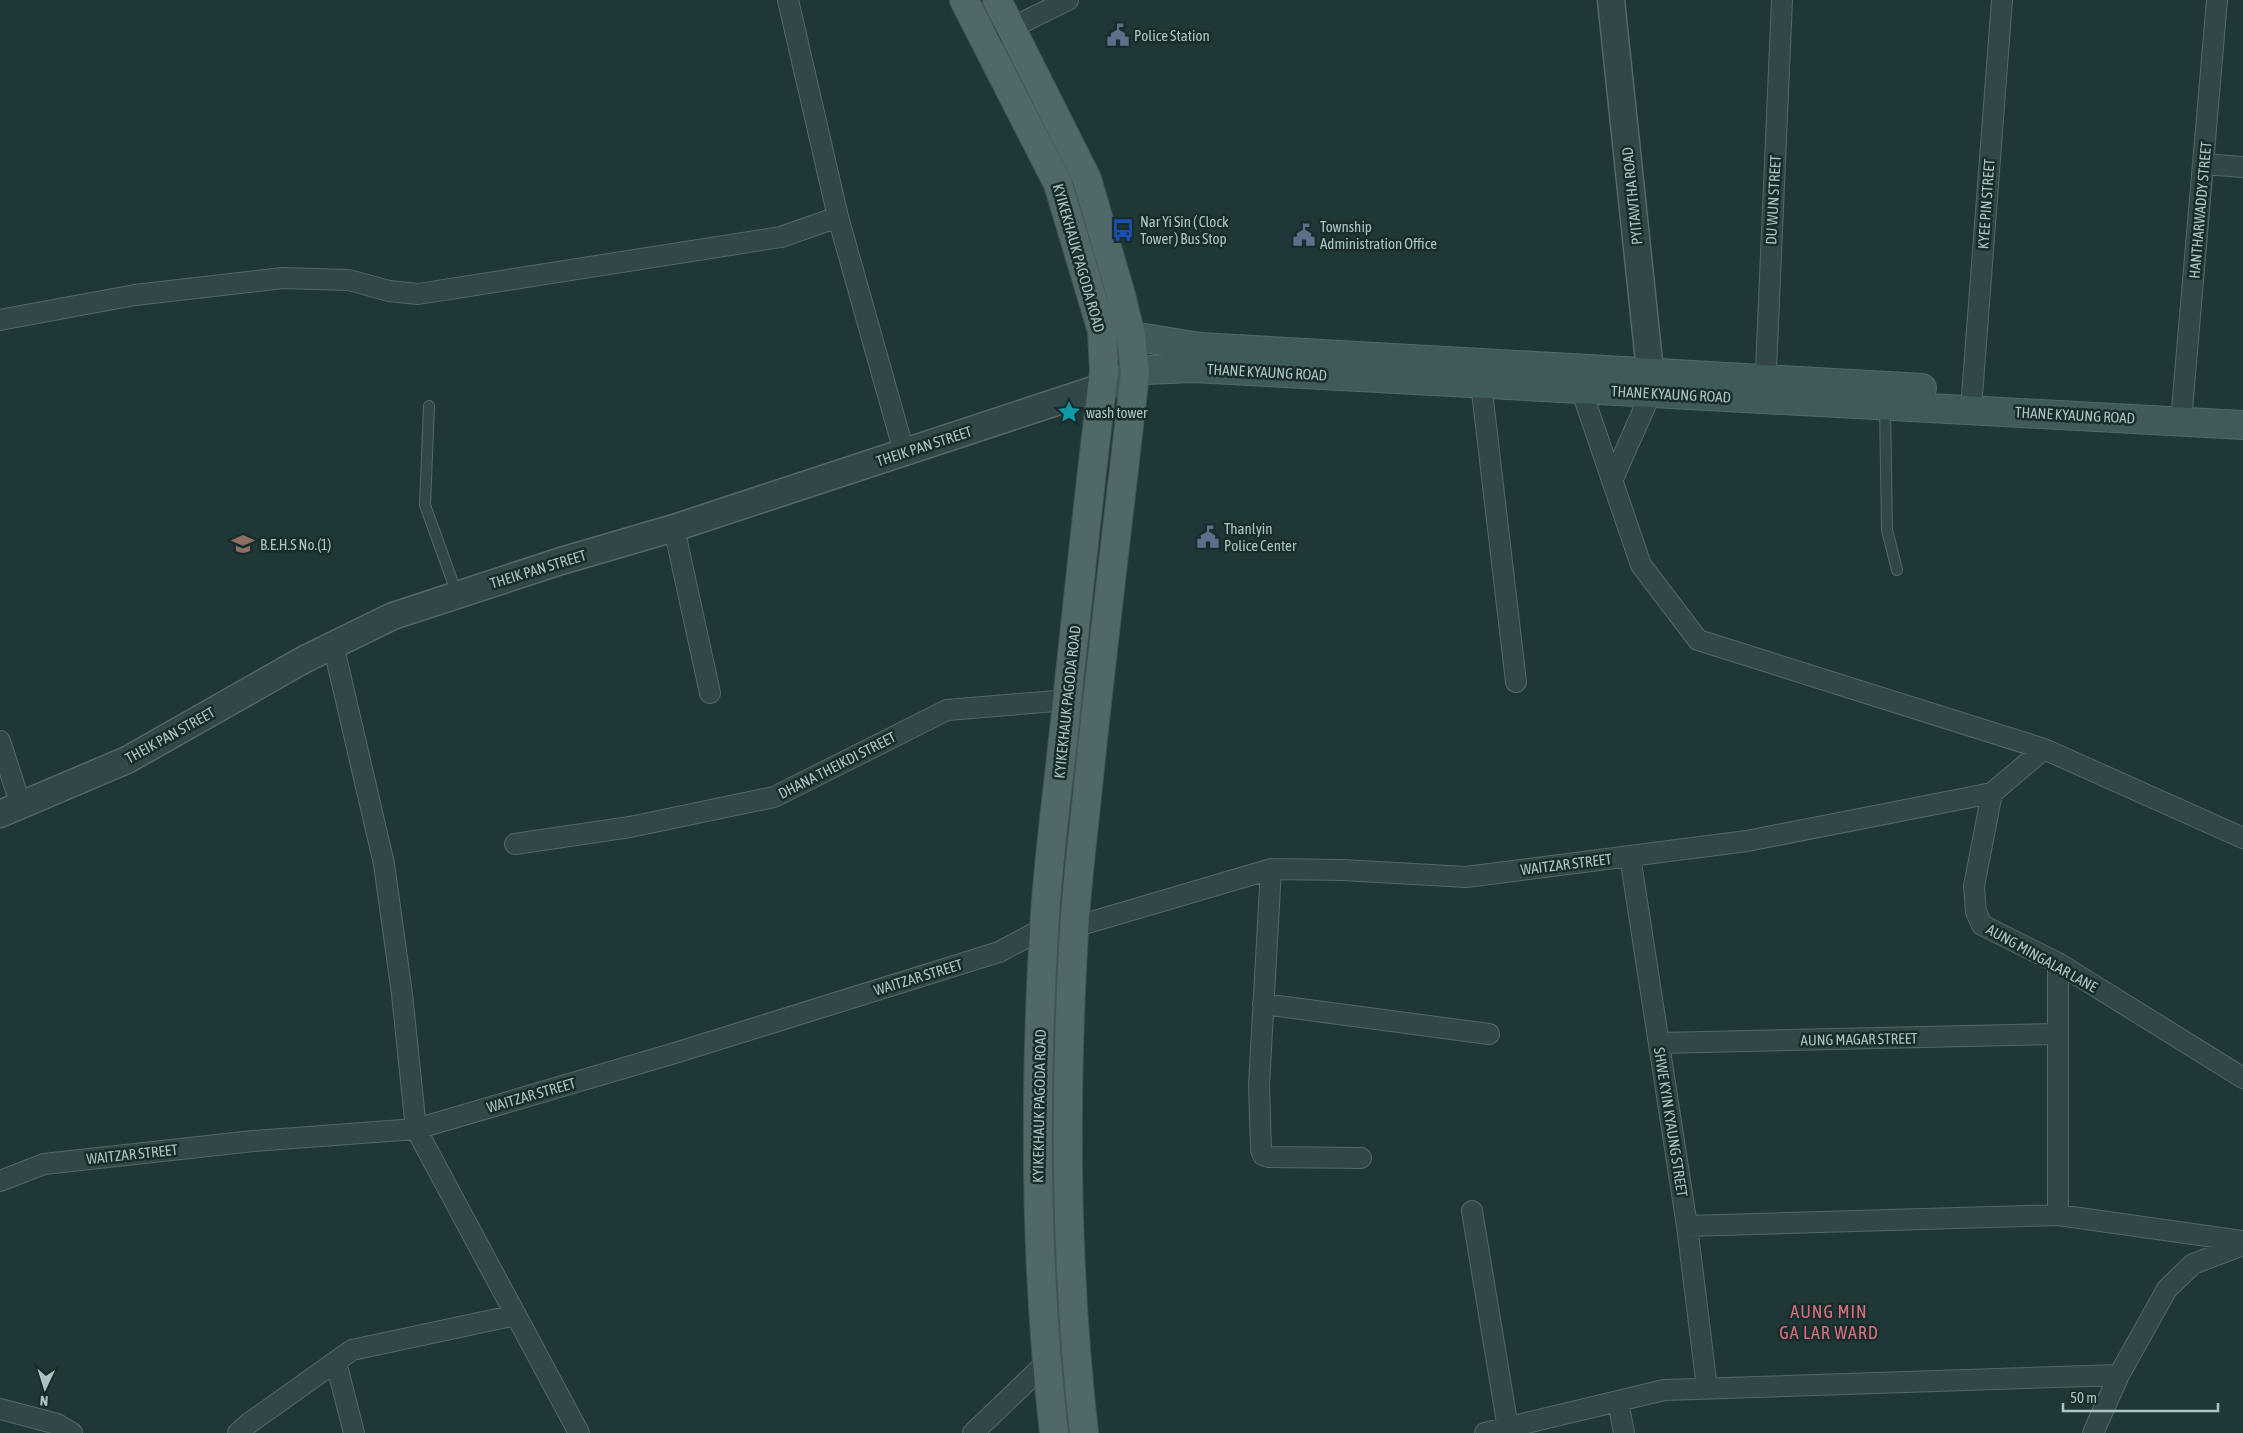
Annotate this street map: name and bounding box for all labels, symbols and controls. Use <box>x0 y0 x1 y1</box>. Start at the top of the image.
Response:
public building icon: Police Station <box>1105 22 1131 48</box>
place label: Police Station <box>1134 27 1210 44</box>
street label: HANTHARWADDY STREET <box>2186 140 2215 279</box>
street label: PYITAWTHA ROAD <box>1618 146 1646 246</box>
street label: DU WUN STREET <box>1762 154 1784 245</box>
street label: KYEE PIN STREET <box>1974 158 1998 250</box>
street label: KYIKEKHAUK PAGODA ROAD <box>1050 182 1108 334</box>
place label: Nar Yi Sin ( Clock Tower ) Bus Stop <box>1140 213 1229 247</box>
bus stop icon: Nar Yi Sin ( Clock Tower ) Bus Stop <box>1110 217 1136 243</box>
place label: Township Administration Office <box>1320 218 1437 252</box>
public building icon: Township Administration Office <box>1291 222 1317 248</box>
street label: THANE KYAUNG ROAD <box>1207 360 1327 384</box>
street label: THANE KYAUNG ROAD <box>1611 382 1731 406</box>
place icon: wash tower <box>1056 399 1082 425</box>
street label: THANE KYAUNG ROAD <box>2015 403 2135 427</box>
place label: wash tower <box>1086 404 1148 421</box>
street label: THEIK PAN STREET <box>874 422 974 469</box>
place label: Thanlyin Police Center <box>1224 520 1297 554</box>
public building icon: Thanlyin Police Center <box>1195 524 1221 550</box>
school or university icon: B.E.H.S No.(1) <box>230 531 256 557</box>
place label: B.E.H.S No.(1) <box>260 536 331 553</box>
street label: THEIK PAN STREET <box>488 546 589 592</box>
street label: KYIKEKHAUK PAGODA ROAD <box>1051 625 1083 779</box>
street label: THEIK PAN STREET <box>122 703 218 767</box>
street label: DHANA THEIKDI STREET <box>775 728 899 802</box>
street label: WAITZAR STREET <box>1519 850 1613 878</box>
street label: AUNG MINGALAR LANE <box>1984 920 2101 996</box>
street label: WAITZAR STREET <box>872 955 965 999</box>
street label: KYIKEKHAUK PAGODA ROAD <box>1029 1029 1049 1183</box>
street label: AUNG MAGAR STREET <box>1800 1029 1918 1049</box>
street label: SHWE KYIN KYAUNG STREET <box>1651 1046 1691 1198</box>
street label: WAITZAR STREET <box>485 1074 578 1116</box>
street label: WAITZAR STREET <box>85 1141 179 1167</box>
district label: AUNG MIN GA LAR WARD <box>1779 1301 1879 1343</box>
north arrow <box>20 1363 70 1413</box>
scale bar <box>2063 1380 2218 1412</box>
text: 50 m <box>2070 1389 2097 1406</box>
text: N <box>39 1393 49 1409</box>

